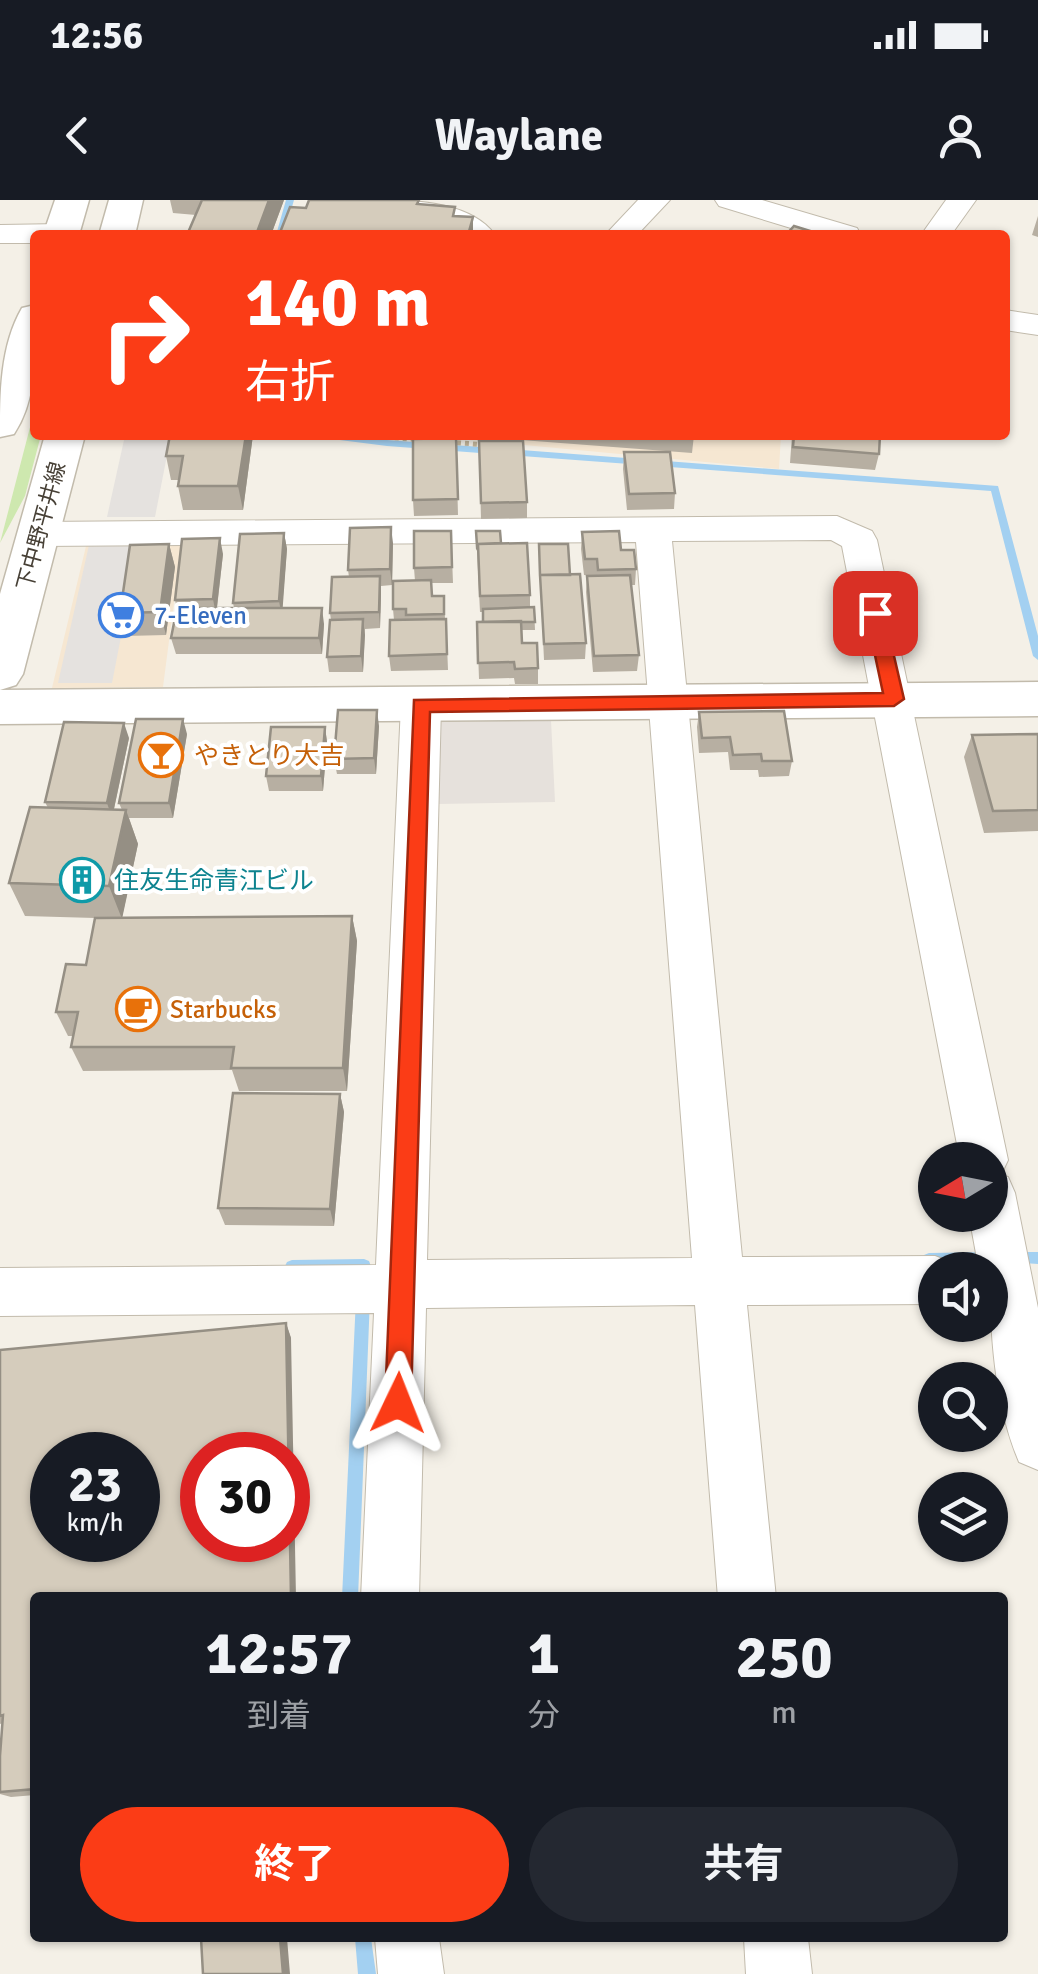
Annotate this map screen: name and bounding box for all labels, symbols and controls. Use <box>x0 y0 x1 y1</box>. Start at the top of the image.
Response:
text: 12:56 <box>50 12 143 59</box>
icon: back <box>50 108 105 163</box>
text: Waylane <box>435 108 603 163</box>
icon: person <box>933 108 988 163</box>
text: 140 m <box>245 259 430 345</box>
icon: right <box>80 270 210 400</box>
text: 右折 <box>245 355 335 410</box>
street label: 下中野平井線 <box>11 459 71 593</box>
pin <box>833 571 918 656</box>
icon: arrive <box>848 586 903 641</box>
supermarket icon: 7-Eleven <box>98 592 144 638</box>
place label: 7-Eleven <box>154 600 247 631</box>
bar icon: やきとり大吉 <box>138 732 184 778</box>
place label: やきとり大吉 <box>194 740 344 771</box>
building icon: 住友生命青江ビル <box>59 857 105 903</box>
place label: 住友生命青江ビル <box>114 865 314 896</box>
cafe icon: Starbucks <box>115 986 161 1032</box>
place label: Starbucks <box>170 994 277 1025</box>
north arrow <box>918 1142 1008 1232</box>
map controls <box>918 1142 1008 1562</box>
button: sound <box>918 1252 1008 1342</box>
position arrow <box>346 1351 450 1455</box>
button: search <box>918 1362 1008 1452</box>
speed limit sign: 30 <box>180 1432 310 1562</box>
text: 23 <box>68 1454 122 1516</box>
button: layers <box>918 1472 1008 1562</box>
text: km/h <box>67 1507 123 1538</box>
text: 12:57 <box>205 1617 353 1691</box>
text: 1 <box>528 1617 560 1691</box>
text: 250 <box>735 1621 833 1695</box>
text: m <box>771 1693 797 1732</box>
text: 到着 <box>247 1696 311 1735</box>
text: 分 <box>528 1696 560 1735</box>
button: 終了 <box>80 1807 509 1922</box>
button: 共有 <box>529 1807 958 1922</box>

